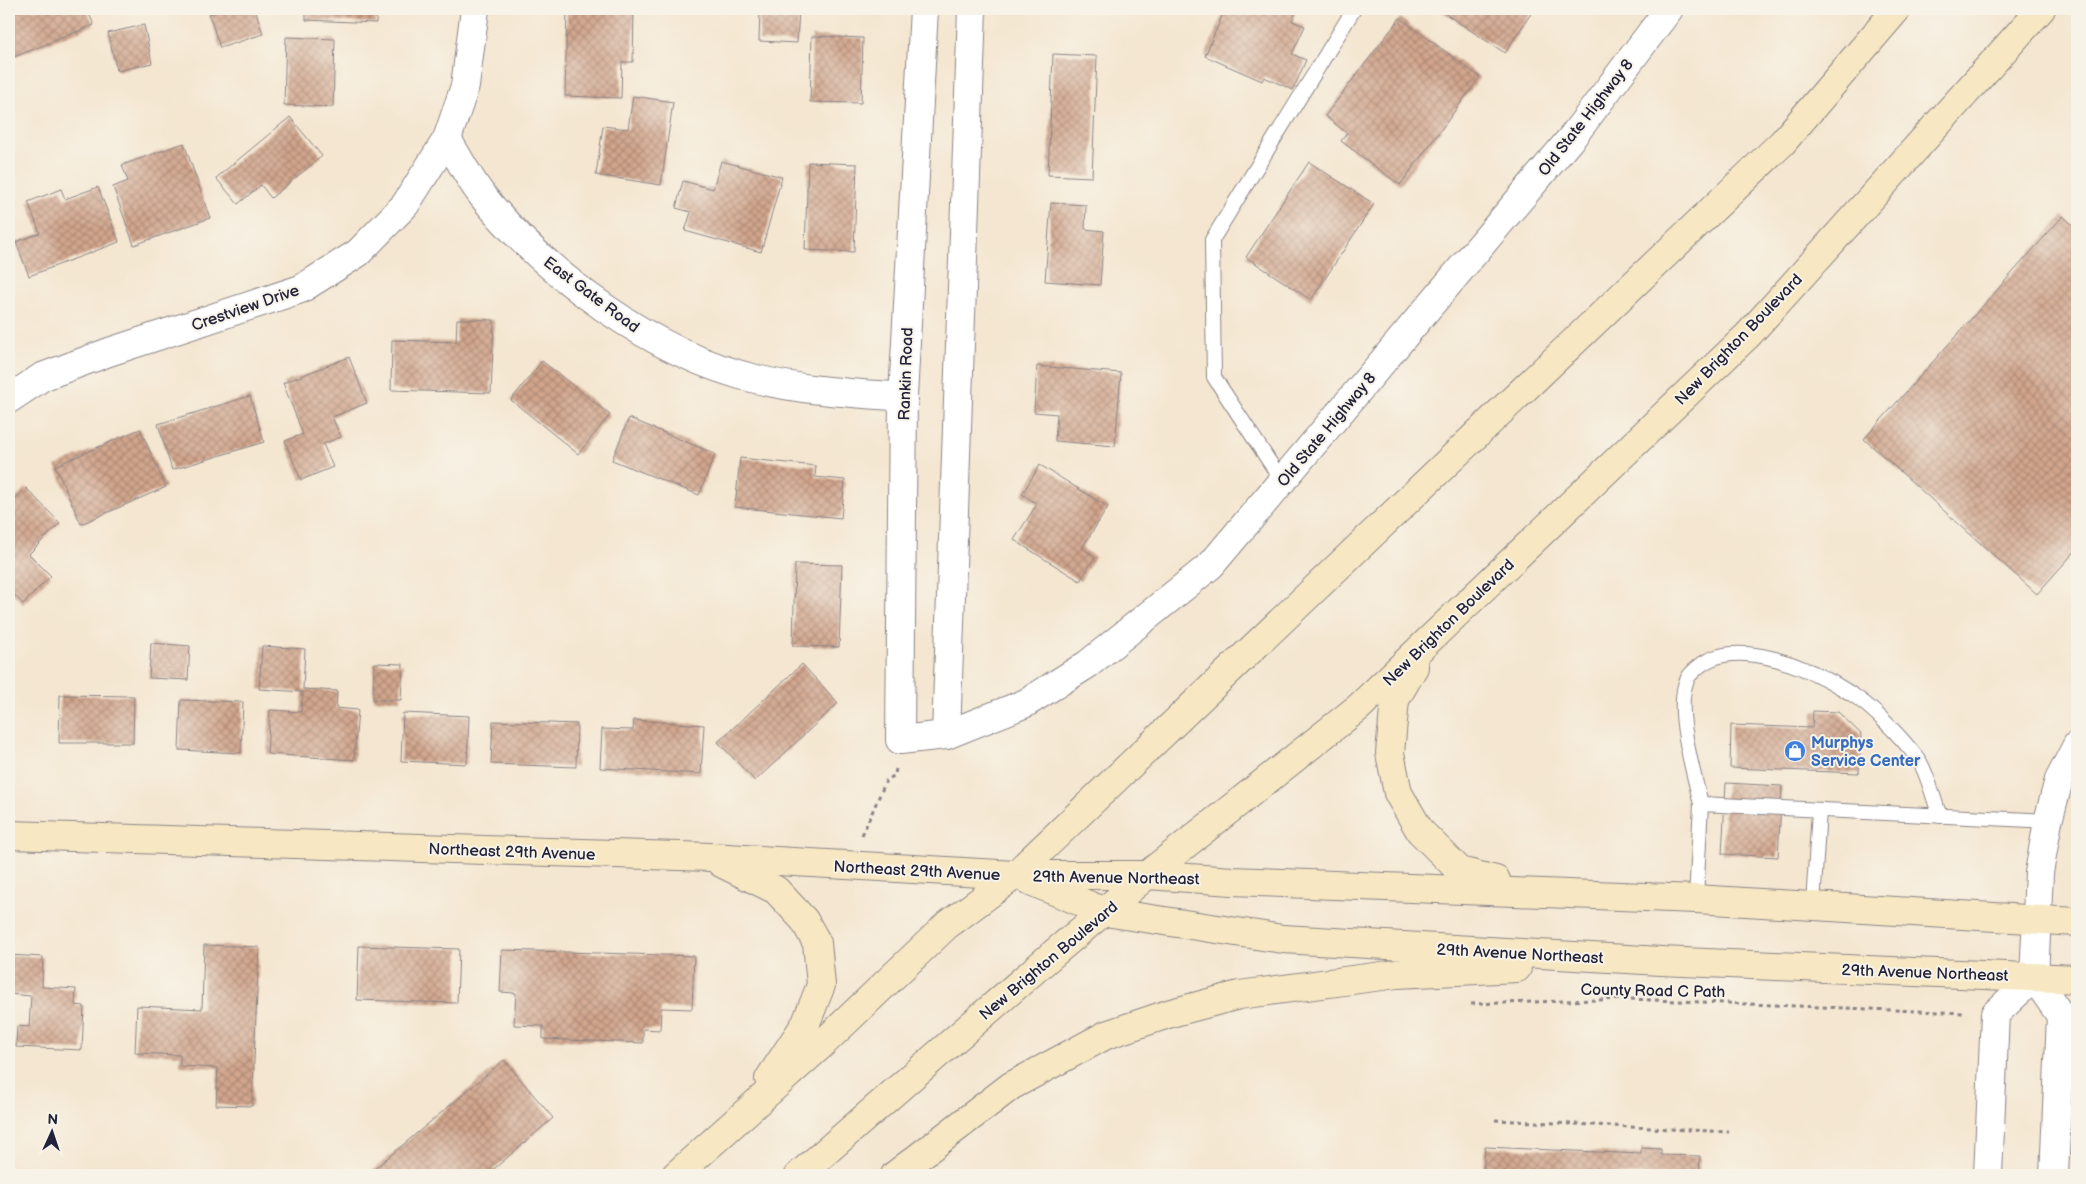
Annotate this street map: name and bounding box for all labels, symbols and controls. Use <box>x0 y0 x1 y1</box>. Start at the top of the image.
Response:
street label: Old State Highway 8 <box>1535 56 1638 180</box>
street label: East Gate Road <box>540 253 643 337</box>
street label: New Brighton Boulevard <box>1672 271 1807 410</box>
street label: Crestview Drive <box>189 281 302 336</box>
street label: Rankin Road <box>895 327 918 421</box>
street label: Old State Highway 8 <box>1274 369 1380 491</box>
street label: New Brighton Boulevard <box>1380 556 1519 691</box>
place label: Murphys Service Center <box>1811 734 1921 771</box>
shop icon: Murphys Service Center <box>1783 739 1807 763</box>
street label: Northeast 29th Avenue <box>428 840 596 865</box>
street label: Northeast 29th Avenue <box>833 858 1001 885</box>
street label: 29th Avenue Northeast <box>1032 868 1200 889</box>
street label: New Brighton Boulevard <box>976 898 1122 1025</box>
street label: 29th Avenue Northeast <box>1436 941 1604 968</box>
street label: 29th Avenue Northeast <box>1841 961 2009 986</box>
street label: County Road C Path <box>1581 981 1726 1002</box>
north arrow <box>28 1106 78 1156</box>
text: N <box>47 1111 58 1128</box>

